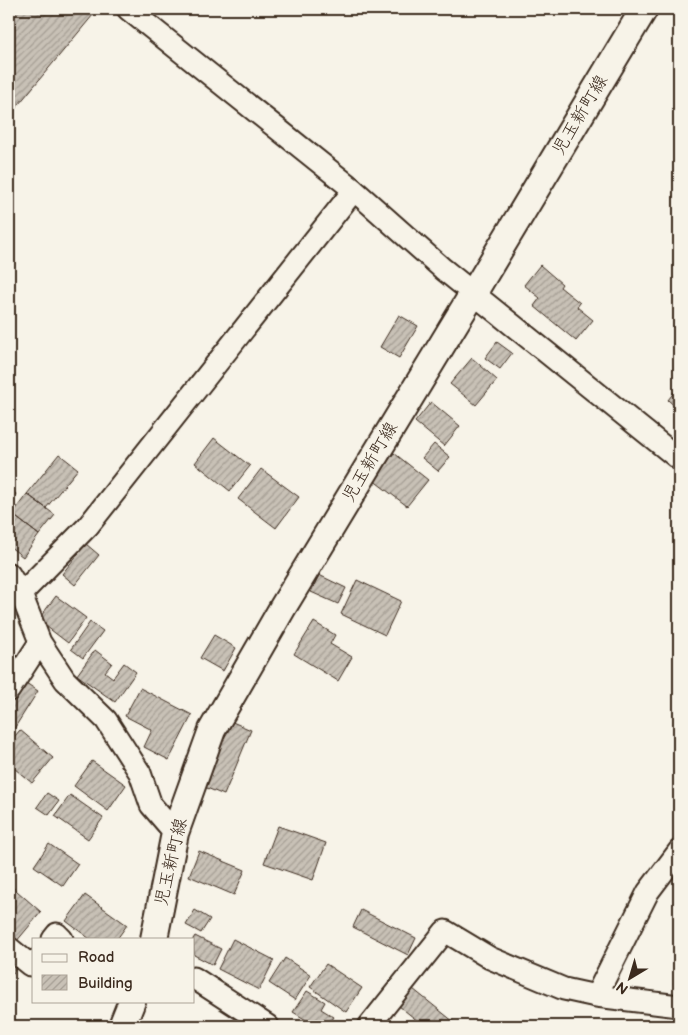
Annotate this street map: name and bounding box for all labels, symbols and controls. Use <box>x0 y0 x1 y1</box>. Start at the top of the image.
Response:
street label: 児玉新町線 <box>548 71 612 159</box>
street label: 児玉新町線 <box>338 418 402 506</box>
street label: 児玉新町線 <box>151 816 191 908</box>
legend <box>32 938 195 1002</box>
text: Road <box>78 948 114 967</box>
north arrow <box>606 952 656 1002</box>
text: Building <box>78 974 133 993</box>
text: N <box>613 978 632 998</box>

